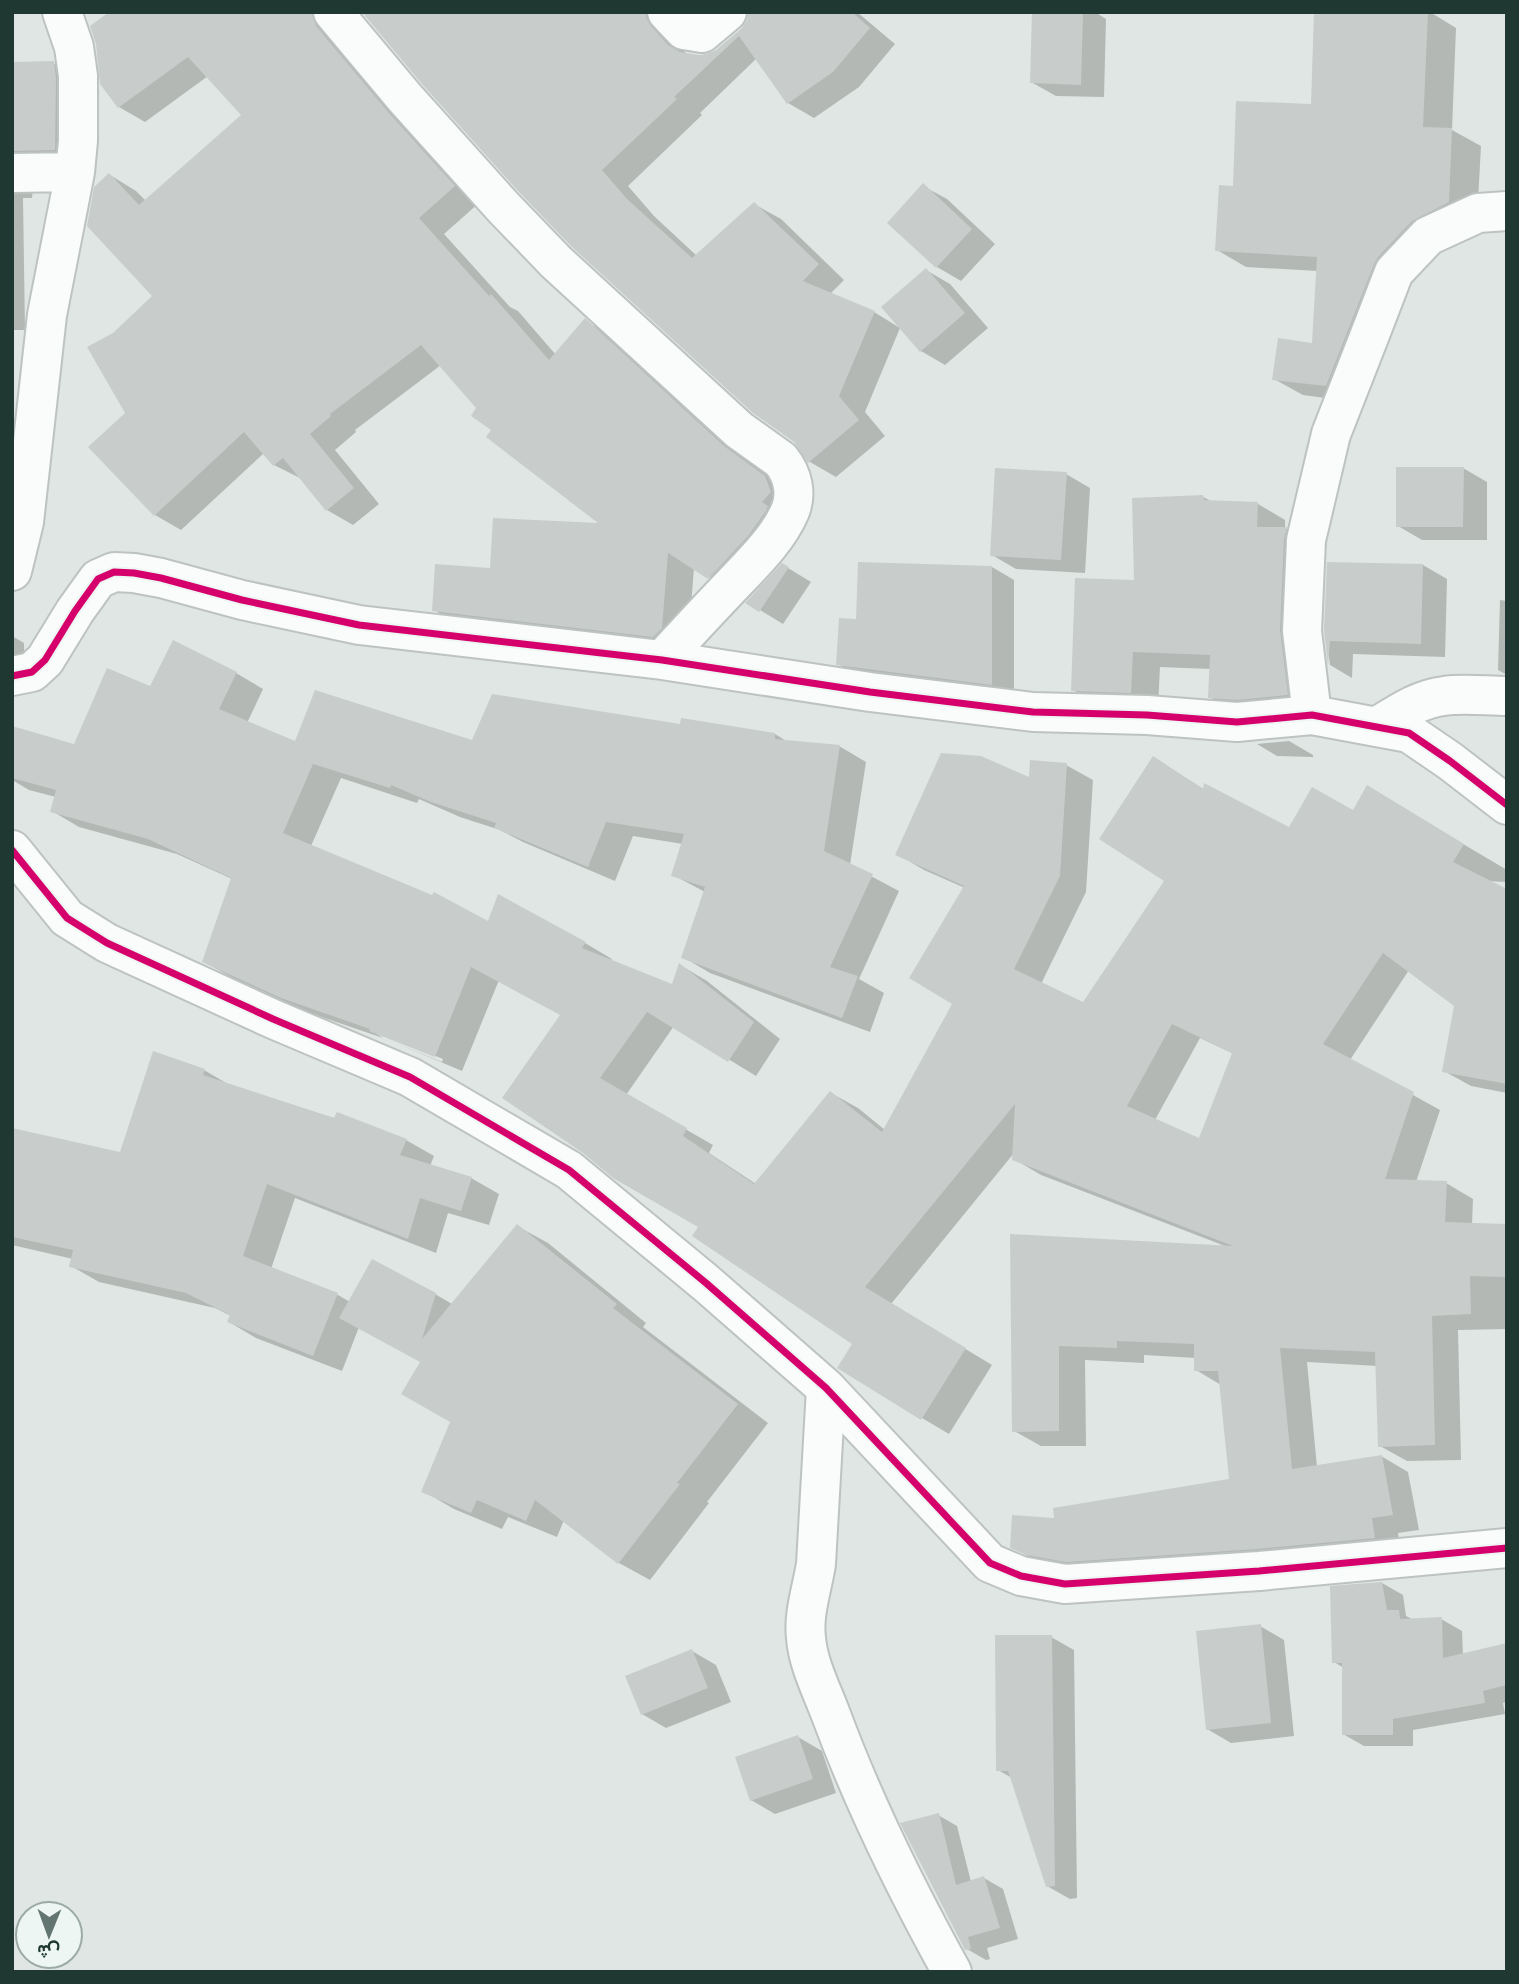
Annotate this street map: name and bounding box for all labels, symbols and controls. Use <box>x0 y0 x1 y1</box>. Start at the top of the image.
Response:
north arrow <box>14 1900 84 1970</box>
text: ش <box>37 1940 60 1964</box>

